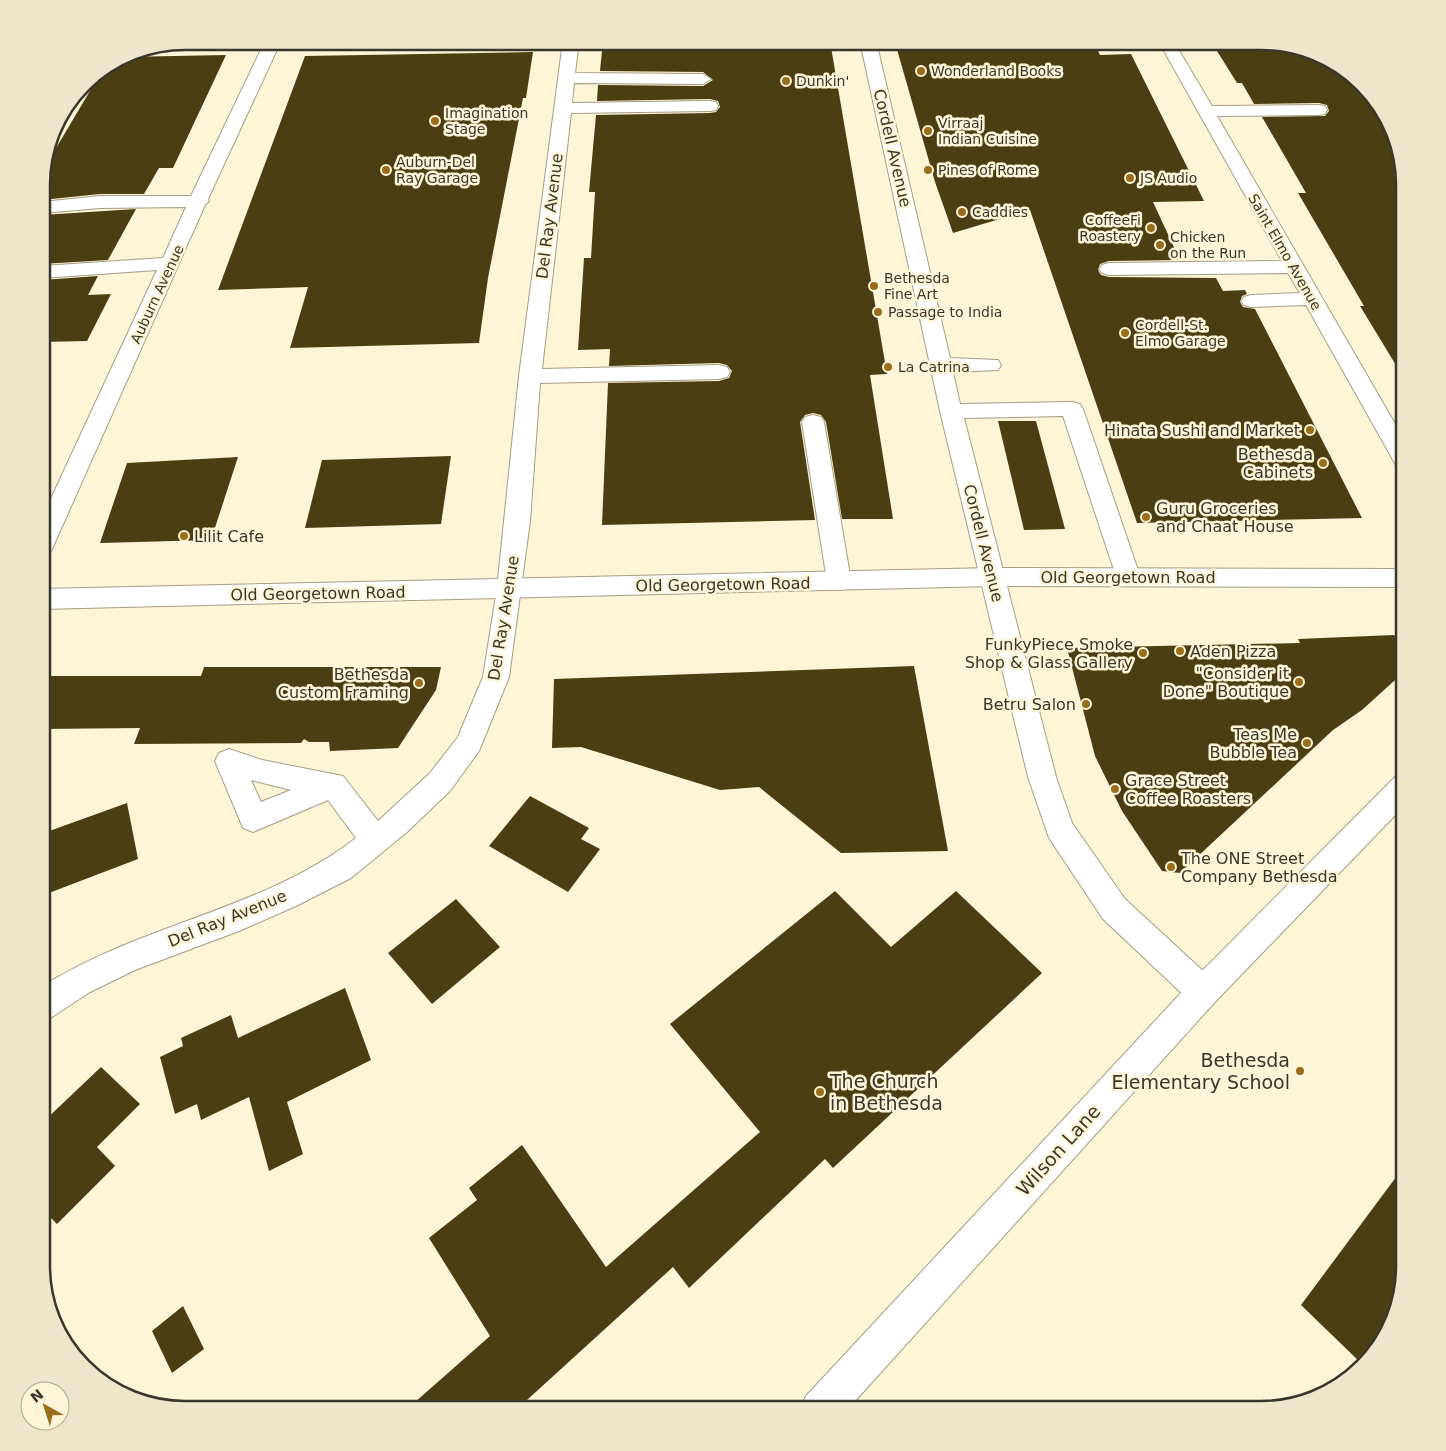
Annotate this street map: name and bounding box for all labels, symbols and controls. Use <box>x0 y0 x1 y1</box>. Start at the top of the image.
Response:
place label: Wonderland Books <box>931 63 1062 79</box>
marker: Wonderland Books <box>915 65 927 77</box>
place label: Dunkin' <box>796 73 849 89</box>
marker: Dunkin' <box>780 75 792 87</box>
street label: Cordell Avenue <box>870 87 915 209</box>
place label: Imagination Stage <box>445 105 528 137</box>
marker: Imagination Stage <box>429 115 441 127</box>
place label: Virraaj Indian Cuisine <box>938 115 1037 147</box>
marker: Virraaj Indian Cuisine <box>922 125 934 137</box>
street label: Del Ray Avenue <box>532 152 567 280</box>
place label: Auburn-Del Ray Garage <box>396 154 478 186</box>
place label: Pines of Rome <box>938 162 1037 178</box>
marker: Auburn-Del Ray Garage <box>380 164 392 176</box>
marker: Pines of Rome <box>922 164 934 176</box>
place label: JS Audio <box>1139 170 1197 186</box>
marker: JS Audio <box>1124 172 1136 184</box>
street label: Saint Elmo Avenue <box>1245 191 1325 313</box>
place label: Caddies <box>972 204 1028 220</box>
marker: Caddies <box>956 206 968 218</box>
place label: CoffeeFi Roastery <box>1079 212 1141 244</box>
marker: CoffeeFi Roastery <box>1145 222 1157 234</box>
place label: Chicken on the Run <box>1170 229 1246 261</box>
marker: Chicken on the Run <box>1154 239 1166 251</box>
street label: Auburn Avenue <box>127 242 187 346</box>
place label: Bethesda Fine Art <box>884 270 950 302</box>
marker: Bethesda Fine Art <box>868 280 880 292</box>
place label: Passage to India <box>888 304 1002 320</box>
marker: Passage to India <box>872 306 884 318</box>
place label: Cordell-St. Elmo Garage <box>1135 317 1226 349</box>
marker: Cordell-St. Elmo Garage <box>1119 327 1131 339</box>
place label: La Catrina <box>898 359 970 375</box>
marker: La Catrina <box>882 361 894 373</box>
place label: Hinata Sushi and Market <box>1104 421 1300 440</box>
marker: Hinata Sushi and Market <box>1304 424 1316 436</box>
place label: Bethesda Cabinets <box>1238 445 1313 482</box>
marker: Bethesda Cabinets <box>1317 457 1329 469</box>
street label: Cordell Avenue <box>960 482 1007 604</box>
place label: Guru Groceries and Chaat House <box>1156 499 1294 536</box>
marker: Guru Groceries and Chaat House <box>1140 511 1152 523</box>
place label: Lilit Cafe <box>194 527 264 546</box>
marker: Lilit Cafe <box>178 530 190 542</box>
street label: Del Ray Avenue <box>484 554 523 682</box>
street label: Old Georgetown Road <box>1040 568 1216 587</box>
street label: Old Georgetown Road <box>635 573 811 596</box>
street label: Old Georgetown Road <box>230 582 406 605</box>
place label: FunkyPiece Smoke Shop & Glass Gallery <box>965 635 1133 672</box>
place label: Aden Pizza <box>1190 642 1276 661</box>
marker: Aden Pizza <box>1174 645 1186 657</box>
marker: FunkyPiece Smoke Shop & Glass Gallery <box>1137 647 1149 659</box>
place label: "Consider it Done" Boutique <box>1163 664 1289 701</box>
place label: Bethesda Custom Framing <box>278 665 409 702</box>
marker: "Consider it Done" Boutique <box>1293 676 1305 688</box>
marker: Bethesda Custom Framing <box>413 677 425 689</box>
place label: Betru Salon <box>983 695 1076 714</box>
marker: Betru Salon <box>1080 698 1092 710</box>
place label: Teas Me Bubble Tea <box>1209 725 1297 762</box>
marker: Teas Me Bubble Tea <box>1301 737 1313 749</box>
place label: Grace Street Coffee Roasters <box>1125 771 1251 808</box>
marker: Grace Street Coffee Roasters <box>1109 783 1121 795</box>
place label: The ONE Street Company Bethesda <box>1180 849 1338 886</box>
marker: The ONE Street Company Bethesda <box>1165 861 1177 873</box>
street label: Del Ray Avenue <box>165 886 289 951</box>
place label: Bethesda Elementary School <box>1112 1049 1290 1093</box>
marker: Bethesda Elementary School <box>1294 1065 1306 1077</box>
place label: The Church in Bethesda <box>829 1070 943 1114</box>
marker: The Church in Bethesda <box>814 1086 826 1098</box>
street label: Wilson Lane <box>1012 1100 1104 1200</box>
north arrow <box>20 1381 70 1431</box>
text: N <box>27 1386 46 1406</box>

